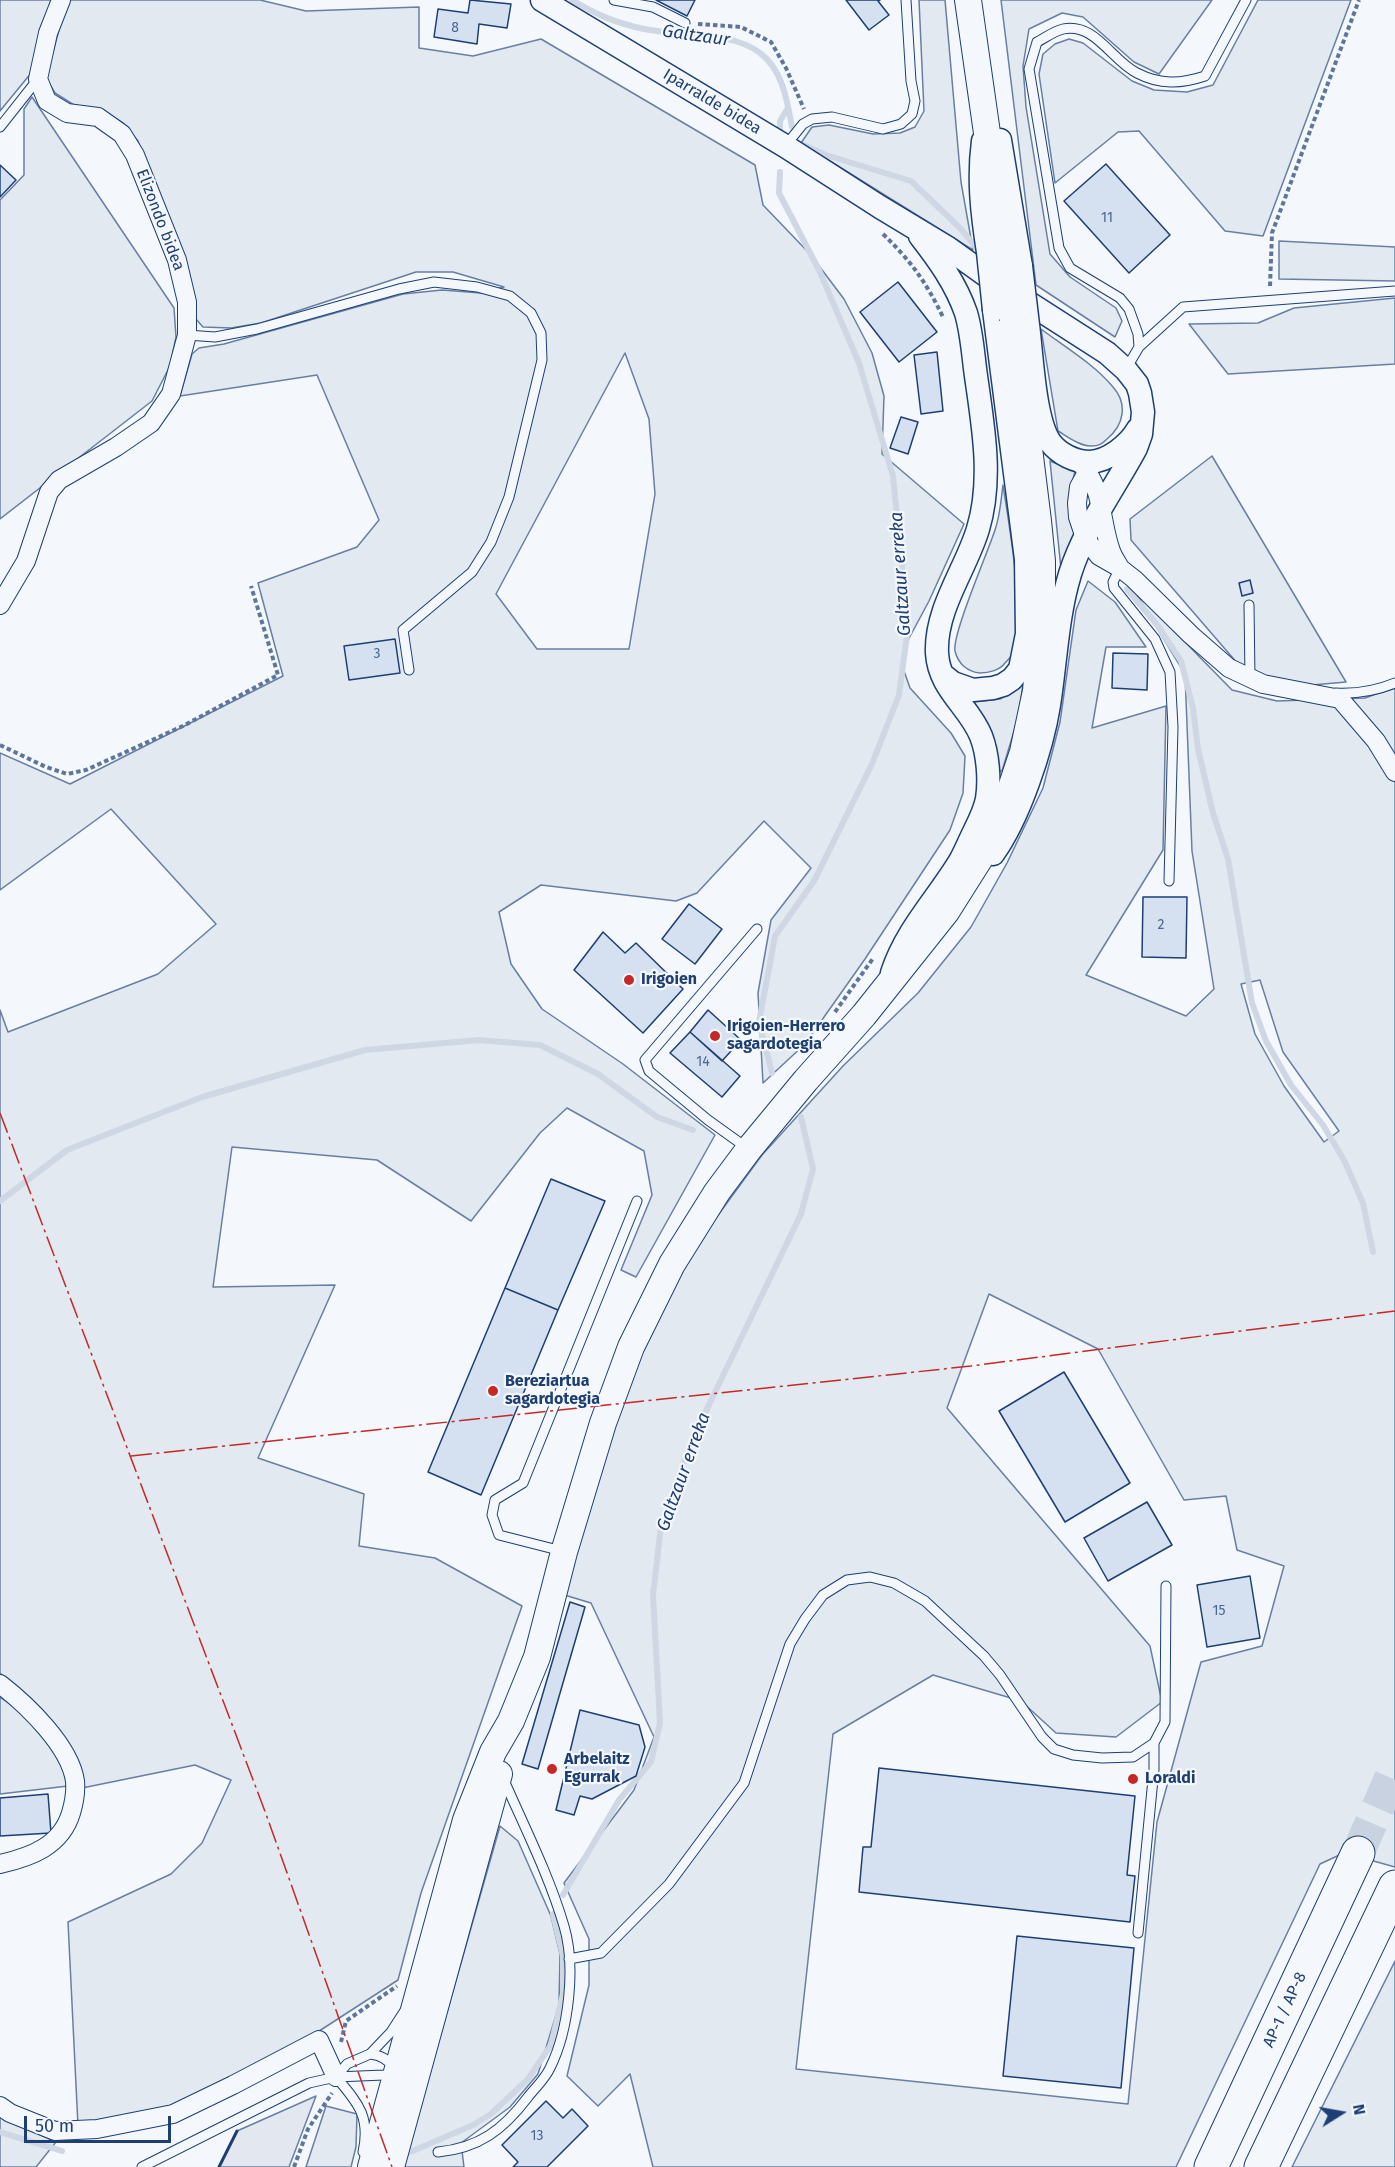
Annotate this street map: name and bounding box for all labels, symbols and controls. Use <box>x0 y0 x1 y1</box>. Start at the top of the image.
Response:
house number: 8 <box>451 20 459 36</box>
water label: Galtzaur <box>661 21 731 51</box>
street label: Iparralde bidea <box>659 65 765 139</box>
street label: Elizondo bidea <box>132 166 188 274</box>
house number: 11 <box>1101 210 1113 226</box>
water label: Galtzaur erreka <box>886 511 916 637</box>
house number: 3 <box>374 646 380 662</box>
house number: 2 <box>1158 917 1164 933</box>
place label: Irigoien <box>641 970 697 990</box>
marker: Irigoien <box>622 973 636 987</box>
place label: Irigoien-Herrero sagardotegia <box>727 1017 845 1055</box>
marker: Irigoien-Herrero sagardotegia <box>708 1029 722 1043</box>
house number: 14 <box>696 1054 710 1070</box>
place label: Bereziartua sagardotegia <box>505 1372 600 1410</box>
marker: Bereziartua sagardotegia <box>486 1384 500 1398</box>
water label: Galtzaur erreka <box>653 1410 715 1534</box>
house number: 15 <box>1212 1603 1226 1619</box>
place label: Arbelaitz Egurrak <box>564 1750 630 1788</box>
marker: Arbelaitz Egurrak <box>545 1762 559 1776</box>
place label: Loraldi <box>1145 1769 1195 1789</box>
marker: Loraldi <box>1126 1772 1140 1786</box>
street label: AP-1 / AP-8 <box>1259 1969 1311 2051</box>
north arrow <box>1311 2083 1371 2143</box>
text: N <box>1349 2102 1369 2116</box>
scale bar <box>27 2104 174 2142</box>
text: 50 m <box>35 2115 74 2137</box>
house number: 13 <box>530 2128 544 2144</box>

